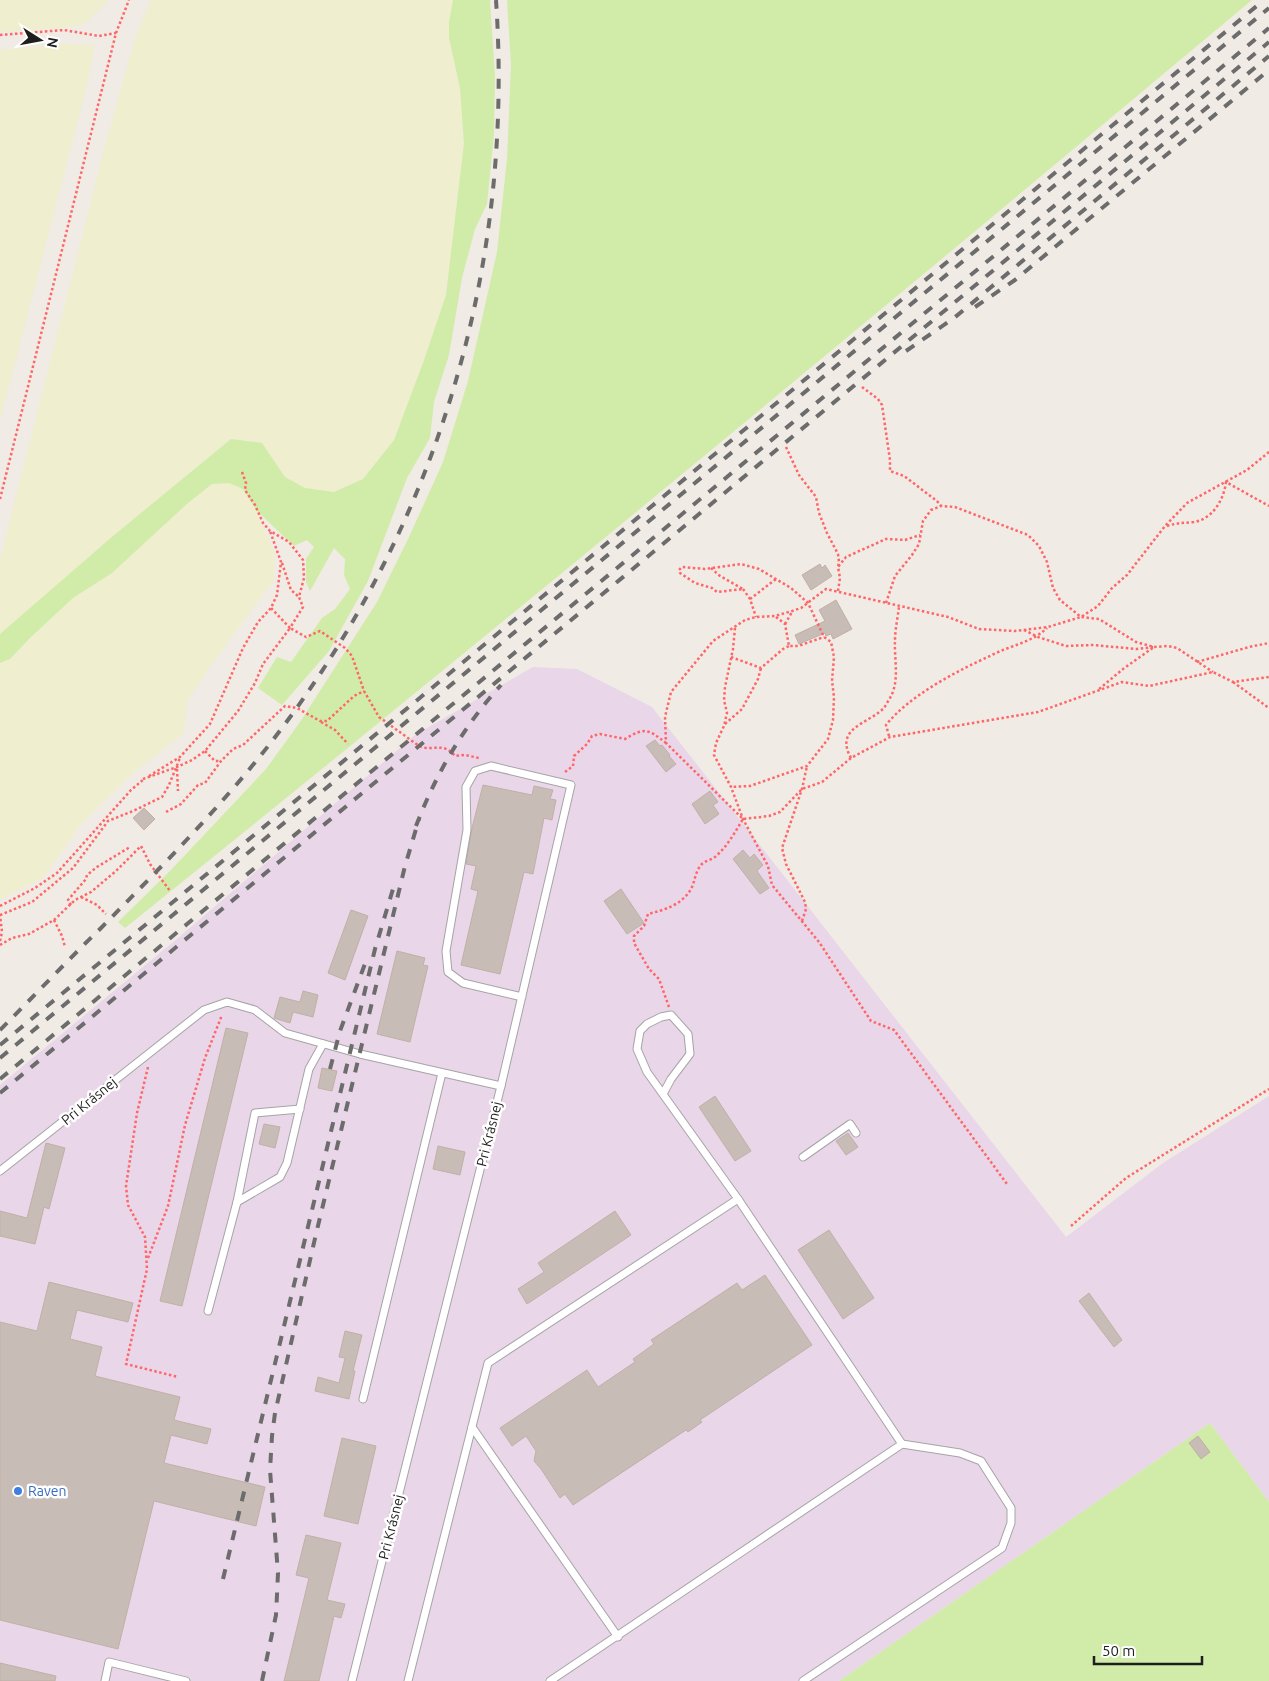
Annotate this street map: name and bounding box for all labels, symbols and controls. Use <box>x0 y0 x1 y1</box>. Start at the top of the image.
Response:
north arrow <box>15 15 65 65</box>
text: N <box>44 36 62 49</box>
street label: Pri Krásnej <box>58 1074 120 1128</box>
street label: Pri Krásnej <box>473 1100 505 1168</box>
place label: Raven <box>28 1483 66 1499</box>
marker: Raven <box>12 1485 24 1497</box>
street label: Pri Krásnej <box>375 1493 407 1561</box>
scale bar <box>1094 1634 1202 1666</box>
text: 50 m <box>1102 1642 1135 1659</box>

